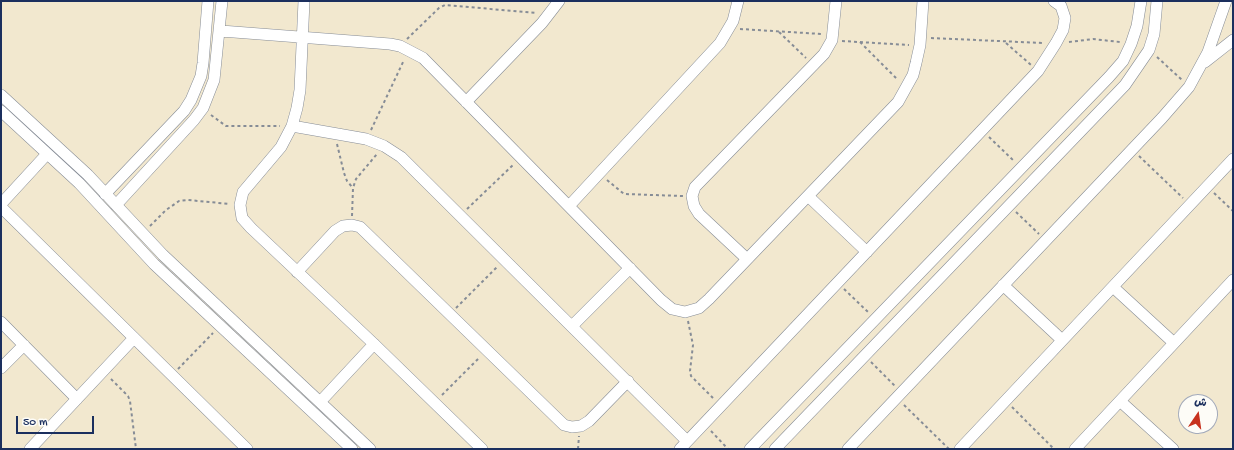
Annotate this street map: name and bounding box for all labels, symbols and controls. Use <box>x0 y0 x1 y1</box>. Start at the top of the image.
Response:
north arrow <box>1178 394 1218 434</box>
text: ش <box>1193 396 1208 410</box>
scale bar <box>18 408 96 434</box>
text: 50 m <box>23 416 48 430</box>

